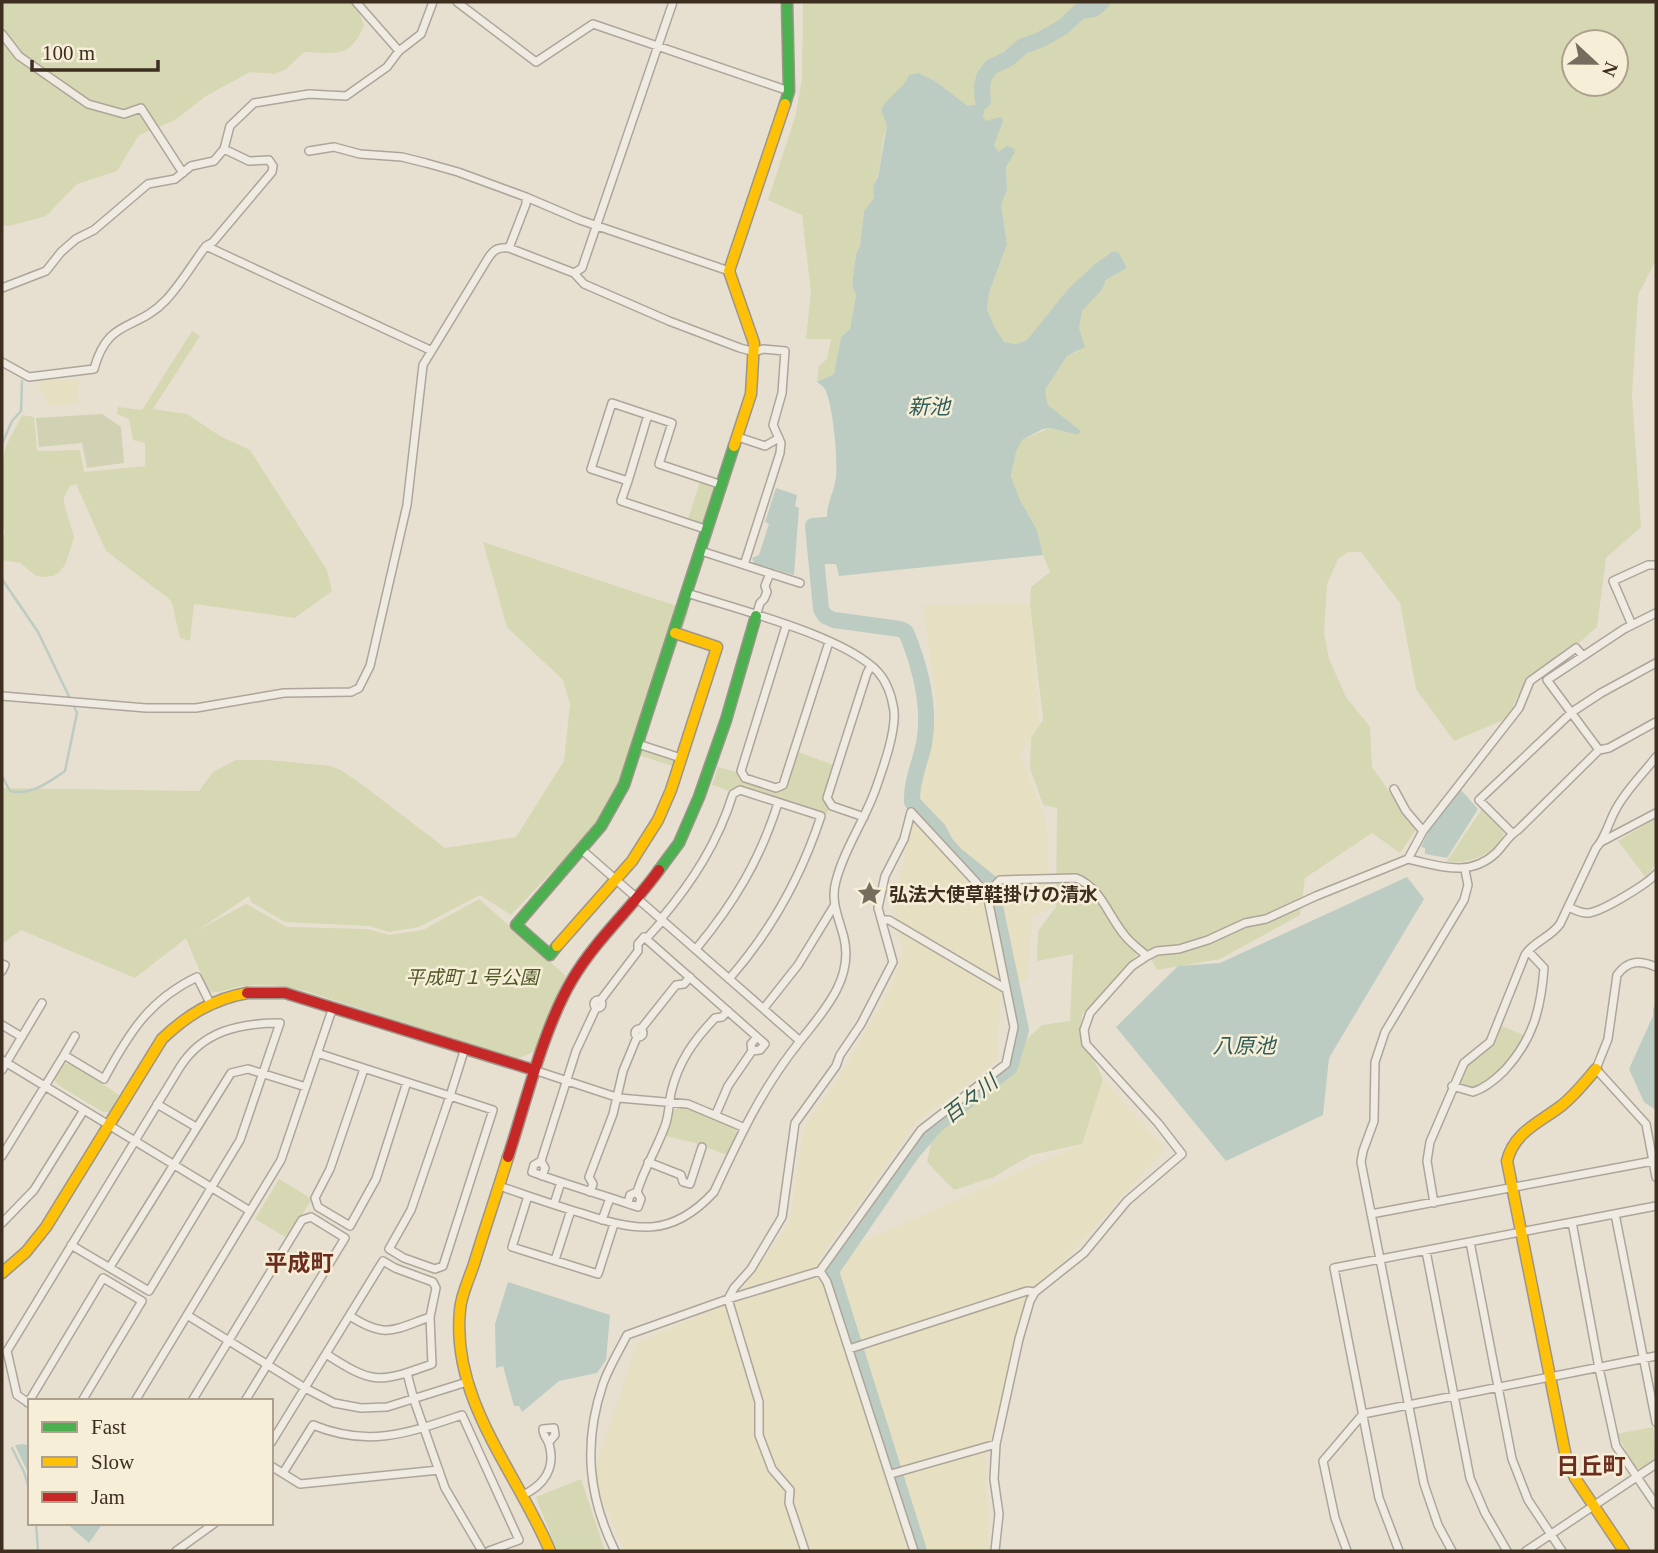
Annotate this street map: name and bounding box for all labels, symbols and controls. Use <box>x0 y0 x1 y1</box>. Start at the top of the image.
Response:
scale bar <box>32 28 158 72</box>
north arrow <box>1560 28 1630 98</box>
text: 100 m <box>42 41 95 65</box>
text: N <box>1598 59 1623 80</box>
water label: 新池 <box>908 395 952 419</box>
place icon: 弘法大使草鞋掛けの清水 <box>855 880 883 908</box>
place label: 弘法大使草鞋掛けの清水 <box>889 884 1098 905</box>
park label: 平成町１号公園 <box>405 967 541 988</box>
water label: 八原池 <box>1213 1034 1277 1058</box>
water label: 百々川 <box>938 1069 1004 1128</box>
district label: 平成町 <box>265 1251 334 1276</box>
legend <box>28 1399 273 1525</box>
text: Fast <box>91 1415 126 1439</box>
text: Slow <box>91 1450 135 1474</box>
district label: 日丘町 <box>1557 1454 1626 1479</box>
text: Jam <box>91 1485 125 1509</box>

